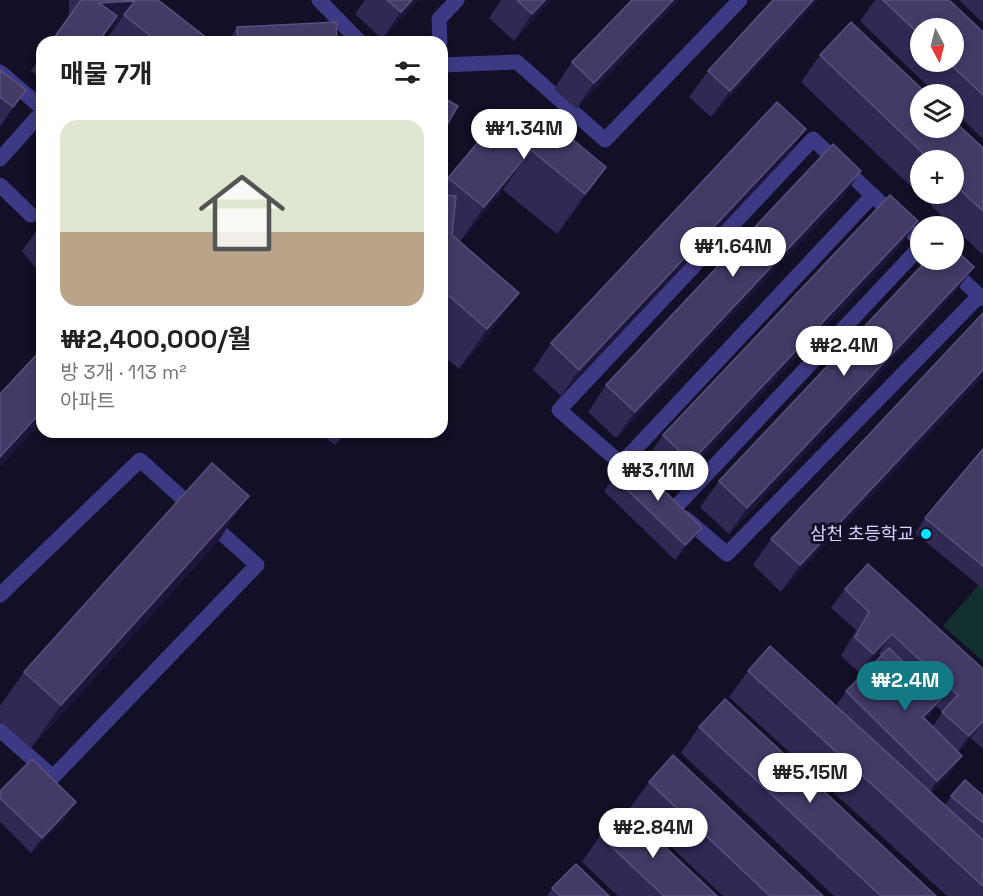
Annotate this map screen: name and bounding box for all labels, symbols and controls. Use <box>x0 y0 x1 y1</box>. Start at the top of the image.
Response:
north arrow <box>910 18 964 72</box>
map controls <box>910 18 964 270</box>
icon: filters <box>391 56 424 89</box>
text: 매물 7개 <box>60 57 153 91</box>
button: layers <box>910 84 964 138</box>
pin: ₩1.34M <box>475 109 573 160</box>
text: ₩1.34M <box>485 115 563 141</box>
button: + <box>910 150 964 204</box>
icon: home <box>188 159 296 267</box>
button: − <box>910 216 964 270</box>
pin: ₩1.64M <box>684 227 782 278</box>
text: ₩1.64M <box>694 233 772 259</box>
text: ₩2,400,000/월 <box>60 322 251 356</box>
pin: ₩2.4M <box>802 326 886 377</box>
text: ₩2.4M <box>810 332 878 358</box>
text: 방 3개 · 113 m² <box>60 359 187 385</box>
text: 아파트 <box>60 388 115 414</box>
pin: ₩3.11M <box>609 451 707 502</box>
text: ₩3.11M <box>621 457 695 483</box>
place label: 삼천 초등학교 <box>810 522 914 545</box>
marker: 삼천 초등학교 <box>919 527 933 541</box>
pin: ₩2.4M <box>863 661 947 712</box>
text: ₩2.4M <box>871 667 939 693</box>
pin: ₩5.15M <box>761 753 859 804</box>
text: ₩5.15M <box>772 759 848 785</box>
pin: ₩2.84M <box>604 808 702 859</box>
text: ₩2.84M <box>613 814 693 840</box>

